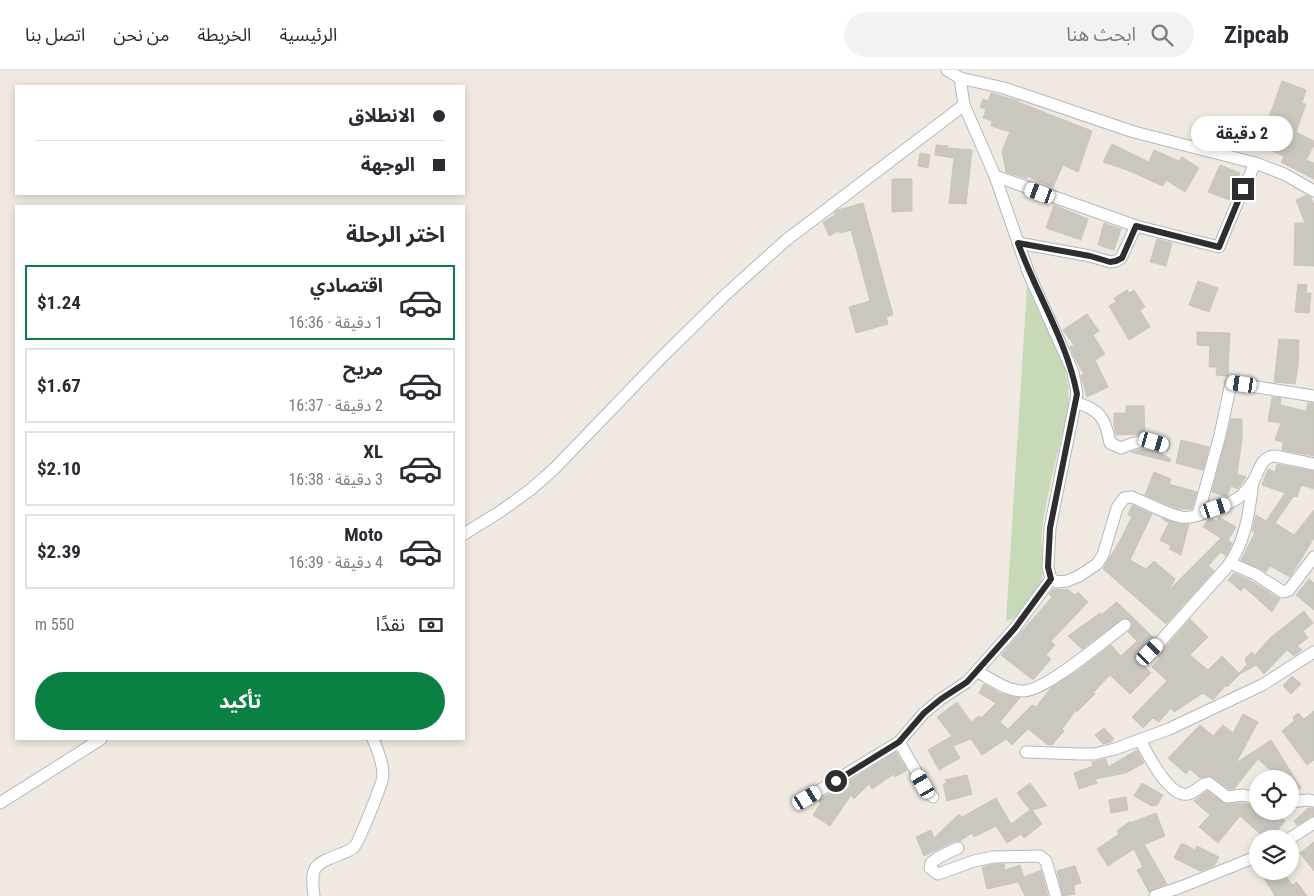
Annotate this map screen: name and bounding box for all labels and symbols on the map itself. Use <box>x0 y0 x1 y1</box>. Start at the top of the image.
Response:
callout: 2 دقيقة <box>1192 116 1294 152</box>
route end <box>1232 178 1254 200</box>
car <box>1023 181 1056 205</box>
car <box>1226 374 1257 394</box>
car <box>1137 431 1170 453</box>
car <box>1199 496 1232 520</box>
car <box>1134 636 1165 668</box>
car <box>909 767 936 801</box>
route start <box>825 770 847 792</box>
car <box>790 784 823 812</box>

